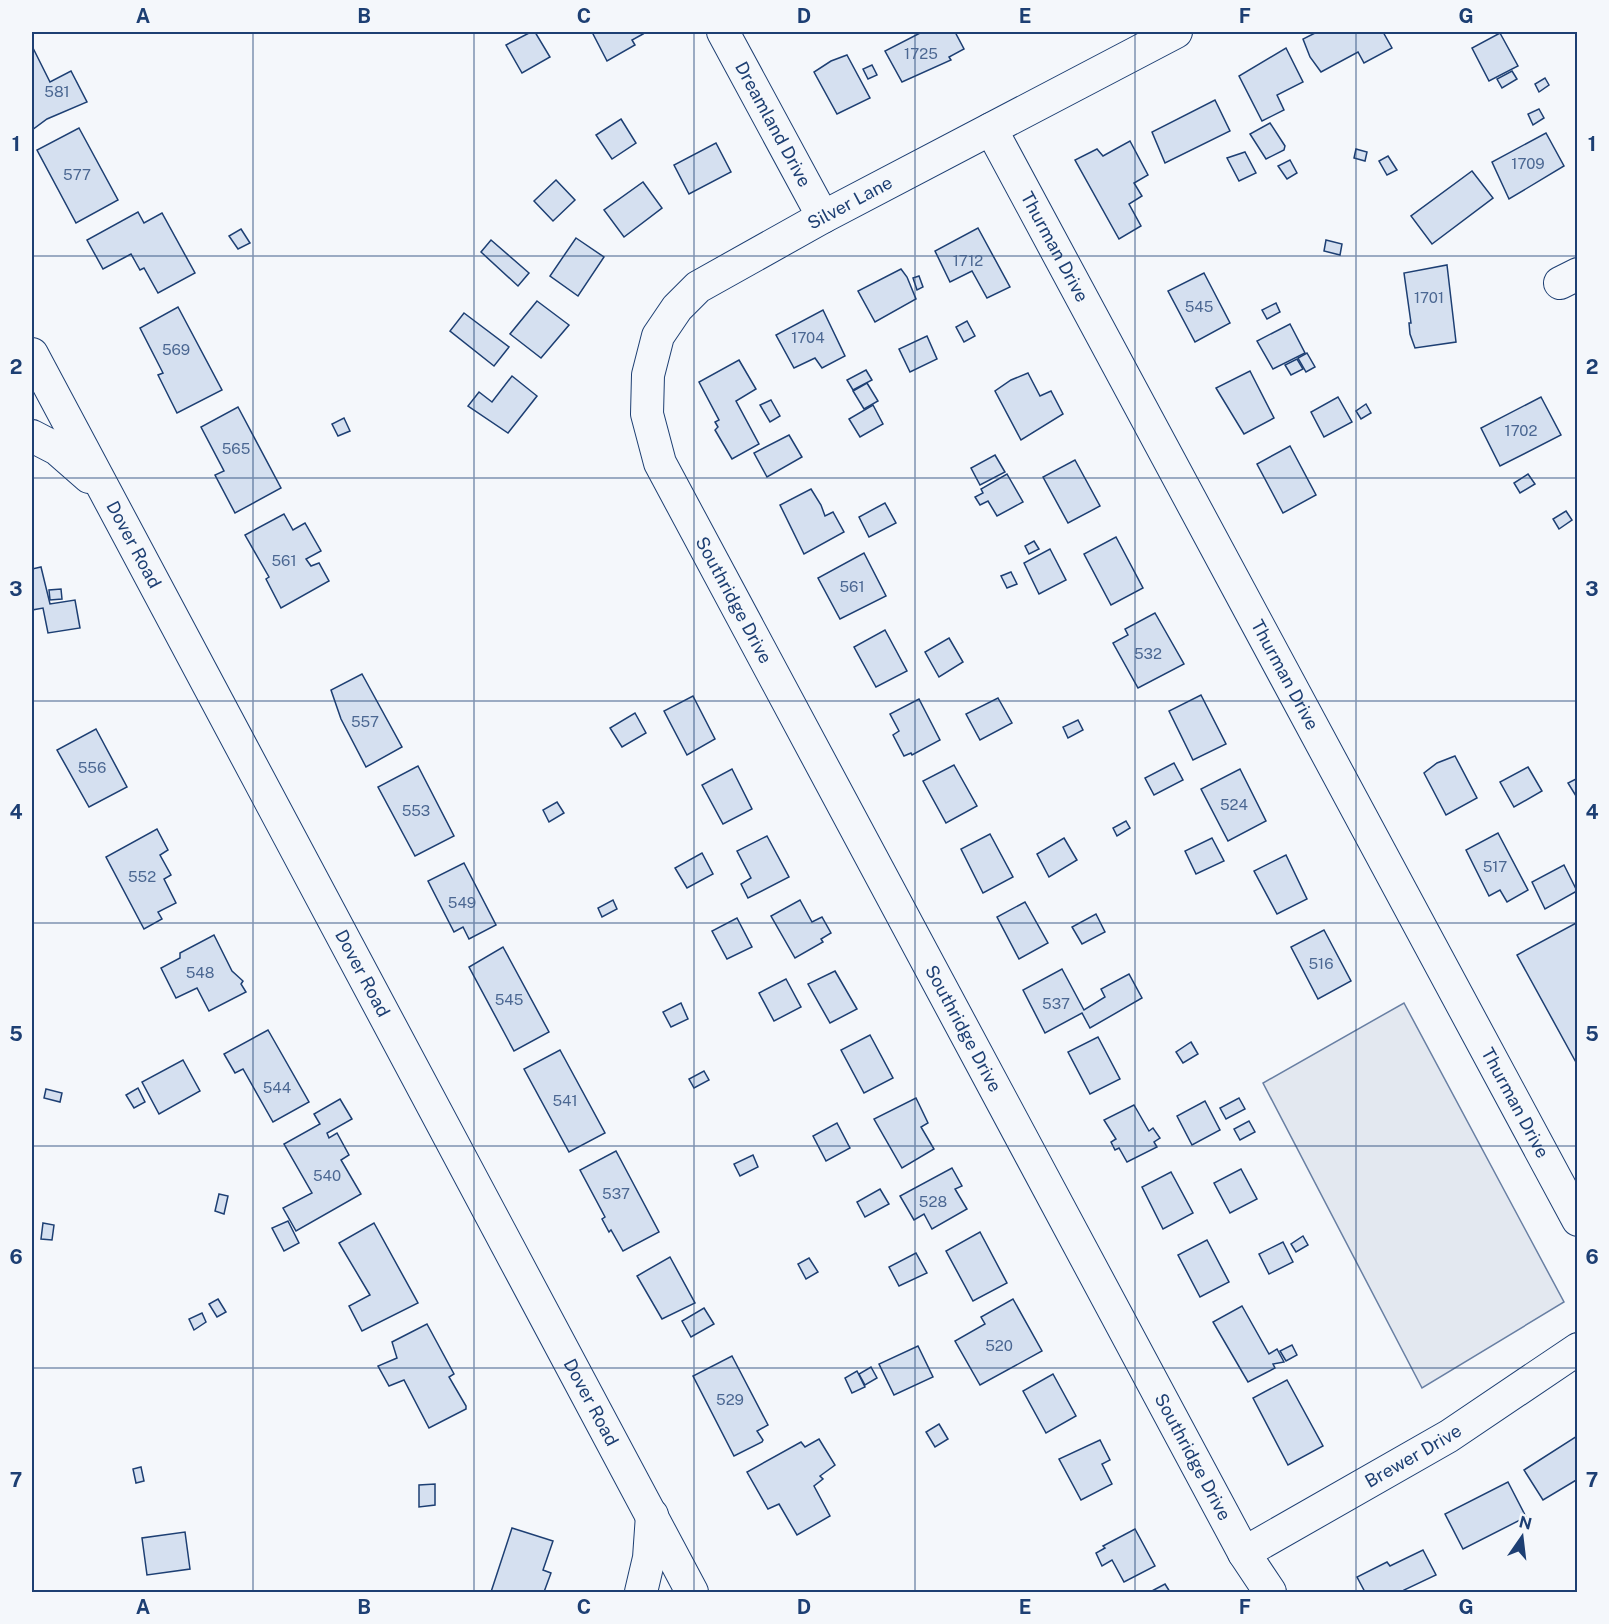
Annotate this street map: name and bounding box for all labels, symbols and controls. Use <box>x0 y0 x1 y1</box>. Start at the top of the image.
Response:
text: A <box>136 4 150 28</box>
text: B <box>357 4 371 28</box>
text: C <box>577 4 591 28</box>
text: D <box>797 4 811 28</box>
text: E <box>1019 4 1031 28</box>
text: F <box>1239 4 1251 28</box>
text: G <box>1458 4 1474 28</box>
house number: 1725 <box>904 45 938 62</box>
street label: Dreamland Drive <box>731 58 816 190</box>
house number: 581 <box>44 83 70 100</box>
text: 1 <box>12 132 20 156</box>
text: 1 <box>1588 132 1596 156</box>
house number: 1709 <box>1511 155 1545 172</box>
house number: 577 <box>63 166 91 183</box>
street label: Silver Lane <box>804 171 896 234</box>
street label: Thurman Drive <box>1017 188 1093 306</box>
house number: 1712 <box>953 252 983 269</box>
house number: 1701 <box>1414 289 1444 306</box>
house number: 545 <box>1185 298 1213 315</box>
house number: 1704 <box>791 329 825 346</box>
house number: 569 <box>162 341 190 358</box>
text: 2 <box>10 355 22 379</box>
text: 2 <box>1586 355 1598 379</box>
house number: 1702 <box>1505 422 1538 439</box>
house number: 565 <box>222 440 250 457</box>
street label: Dover Road <box>102 497 166 592</box>
street label: Southridge Drive <box>691 533 776 667</box>
house number: 561 <box>271 552 297 569</box>
text: 3 <box>9 577 23 601</box>
text: 3 <box>1585 577 1599 601</box>
house number: 561 <box>839 578 865 595</box>
street label: Thurman Drive <box>1247 616 1323 733</box>
house number: 532 <box>1134 645 1162 662</box>
house number: 557 <box>351 713 379 730</box>
house number: 556 <box>78 759 106 776</box>
house number: 524 <box>1220 796 1248 813</box>
text: 4 <box>9 800 23 824</box>
text: 4 <box>1585 800 1599 824</box>
house number: 553 <box>402 802 430 819</box>
house number: 517 <box>1483 858 1507 875</box>
house number: 552 <box>128 868 156 885</box>
house number: 549 <box>448 894 476 911</box>
street label: Dover Road <box>331 926 394 1020</box>
house number: 516 <box>1308 955 1334 972</box>
street label: Southridge Drive <box>921 961 1006 1095</box>
house number: 548 <box>186 964 214 981</box>
house number: 545 <box>495 991 523 1008</box>
house number: 537 <box>1042 995 1070 1012</box>
text: 5 <box>9 1022 23 1046</box>
text: 5 <box>1585 1022 1599 1046</box>
street label: Thurman Drive <box>1477 1044 1554 1161</box>
house number: 544 <box>263 1079 291 1096</box>
house number: 541 <box>552 1092 578 1109</box>
house number: 540 <box>313 1167 341 1184</box>
house number: 537 <box>602 1185 630 1202</box>
house number: 528 <box>919 1193 947 1210</box>
text: 6 <box>9 1245 23 1269</box>
text: 6 <box>1585 1245 1599 1269</box>
house number: 520 <box>985 1337 1013 1354</box>
street label: Dover Road <box>560 1355 623 1449</box>
street label: Southridge Drive <box>1151 1390 1236 1524</box>
house number: 529 <box>716 1391 744 1408</box>
street label: Brewer Drive <box>1361 1420 1465 1492</box>
text: 7 <box>10 1468 22 1492</box>
text: 7 <box>1586 1468 1598 1492</box>
north arrow <box>1492 1507 1552 1567</box>
text: N <box>1517 1512 1534 1534</box>
text: A <box>136 1595 150 1619</box>
text: B <box>357 1595 371 1619</box>
text: C <box>577 1595 591 1619</box>
text: D <box>797 1595 811 1619</box>
text: E <box>1019 1595 1031 1619</box>
text: F <box>1239 1595 1251 1619</box>
text: G <box>1458 1595 1474 1619</box>

